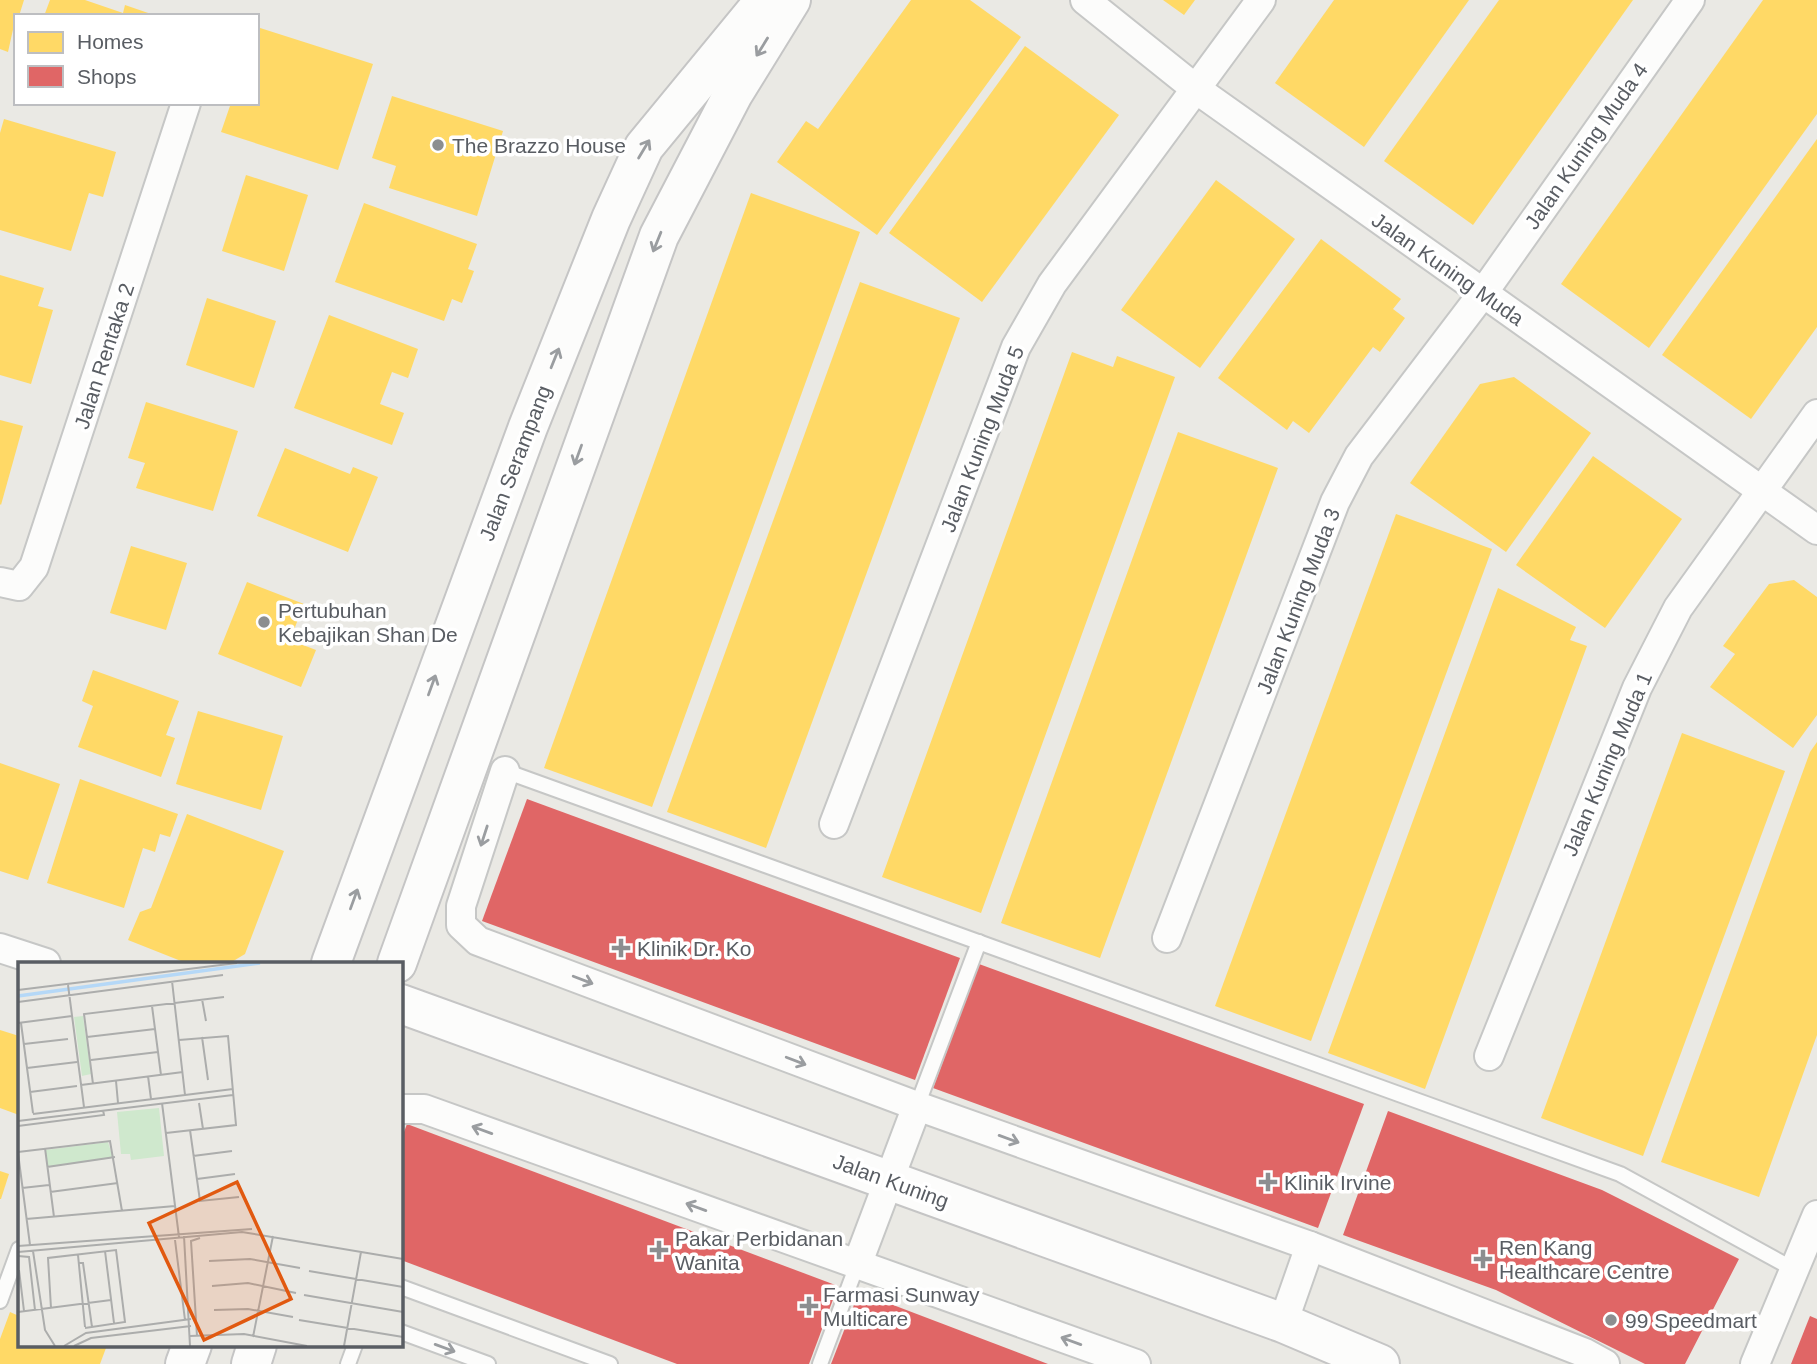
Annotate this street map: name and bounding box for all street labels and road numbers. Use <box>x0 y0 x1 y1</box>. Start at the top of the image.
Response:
street label: Jalan Kuning Muda 4 <box>1520 58 1652 233</box>
street label: Jalan Kuning Muda <box>1368 208 1528 330</box>
street label: Jalan Rentaka 2 <box>70 280 138 432</box>
street label: Jalan Kuning Muda 5 <box>936 343 1028 535</box>
street label: Jalan Serampang <box>475 382 555 544</box>
street label: Jalan Kuning Muda 3 <box>1252 505 1344 697</box>
street label: Jalan Kuning Muda 1 <box>1558 669 1656 859</box>
street label: Jalan Kuning <box>830 1149 952 1213</box>

